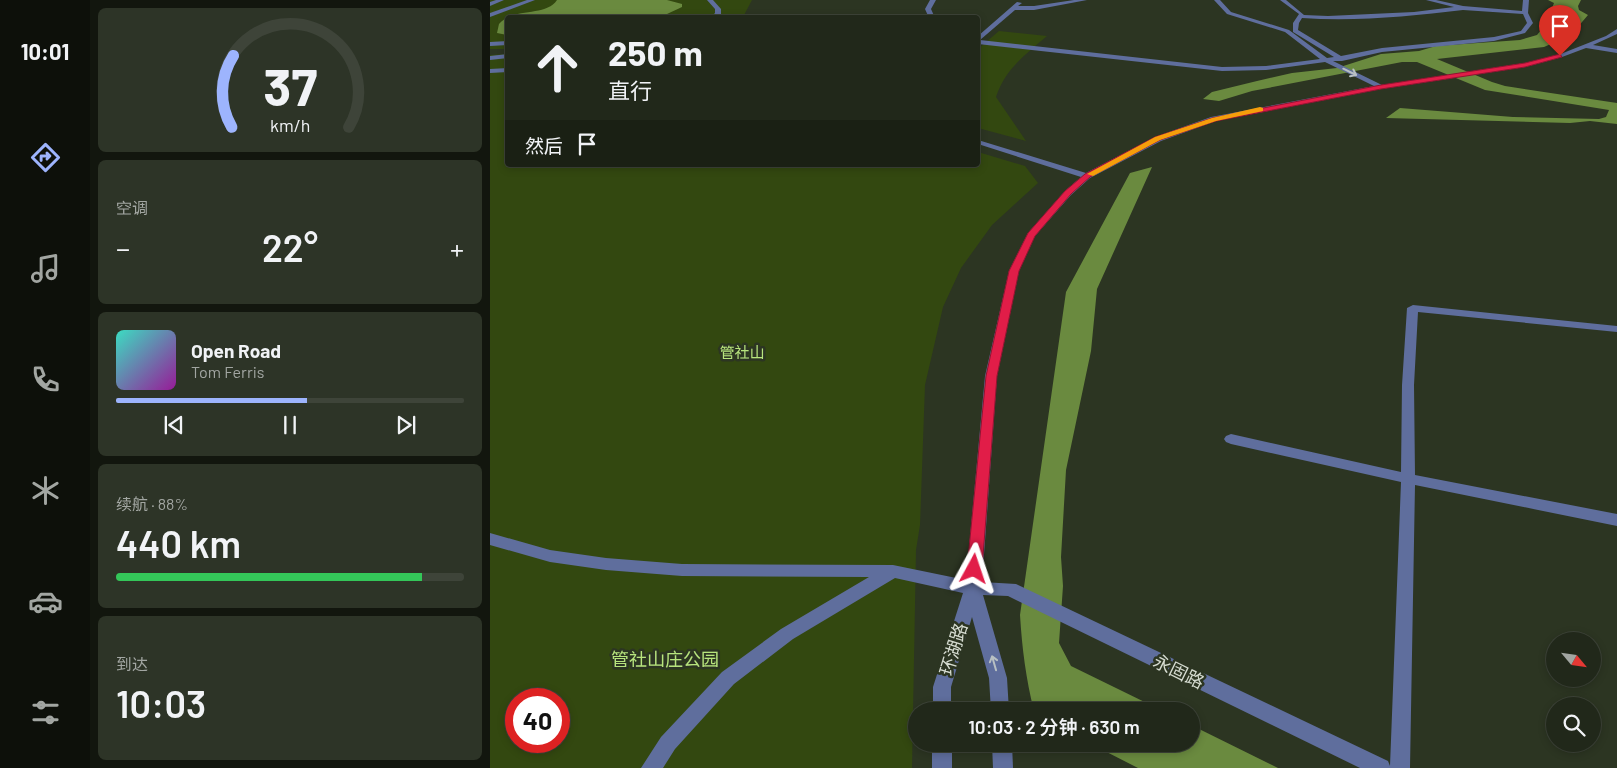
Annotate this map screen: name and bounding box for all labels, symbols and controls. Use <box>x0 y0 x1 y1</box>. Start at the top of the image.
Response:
pin <box>1539 5 1581 56</box>
icon: arrive <box>1546 12 1574 40</box>
text: 250 m <box>608 31 703 73</box>
icon: ahead <box>525 35 590 100</box>
text: 10:01 <box>21 38 69 64</box>
text: 37 <box>263 54 317 116</box>
one-way arrow <box>1342 68 1357 77</box>
text: 直行 <box>608 77 652 103</box>
text: km/h <box>270 114 310 136</box>
icon: arrive <box>573 130 601 158</box>
text: 然后 <box>525 134 563 157</box>
icon: directions <box>28 140 63 175</box>
text: 空调 <box>116 198 148 217</box>
text: 22° <box>262 224 318 270</box>
text: − <box>116 231 130 265</box>
text: + <box>450 231 464 265</box>
icon: music <box>28 251 63 286</box>
text: Open Road <box>191 339 281 362</box>
park label: 管社山 <box>719 343 765 361</box>
icon: phone <box>28 362 63 397</box>
text: Tom Ferris <box>191 362 265 381</box>
icon: previous <box>160 411 188 439</box>
icon: pause <box>276 411 304 439</box>
icon: next <box>392 411 420 439</box>
icon: climate <box>28 473 63 508</box>
text: 续航 · 88% <box>116 494 188 513</box>
text: 440 km <box>116 520 241 566</box>
position arrow <box>947 542 999 594</box>
icon: car <box>28 584 63 619</box>
street label: 环湖路 <box>935 620 971 678</box>
north arrow <box>1546 632 1601 688</box>
map controls <box>1546 632 1601 752</box>
park label: 管社山庄公园 <box>611 648 719 670</box>
street label: 永固路 <box>1150 649 1208 693</box>
text: 到达 <box>116 654 148 673</box>
one-way arrow <box>989 656 998 672</box>
text: 10:03 <box>116 680 206 726</box>
speed limit sign: 40 <box>505 688 570 753</box>
icon: filters <box>28 695 63 730</box>
button: search <box>1546 697 1601 752</box>
text: 10:03 · 2 分钟 · 630 m <box>968 715 1140 738</box>

